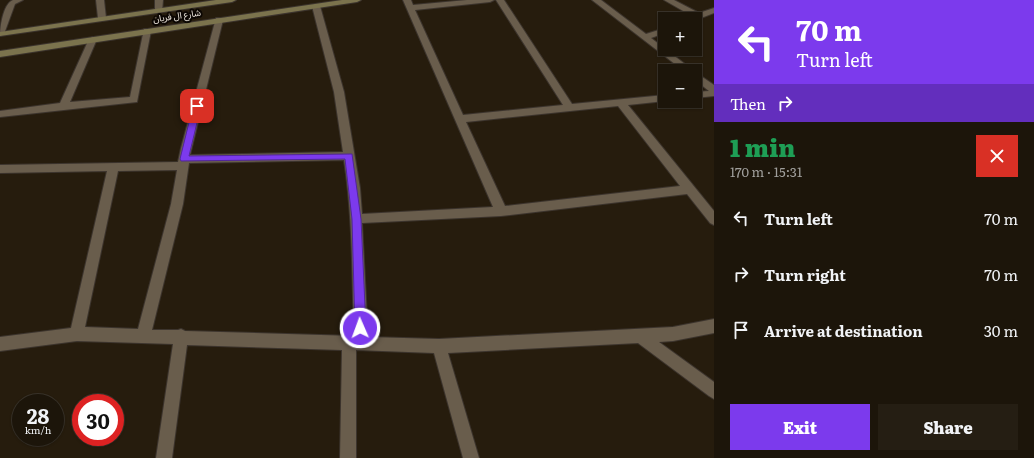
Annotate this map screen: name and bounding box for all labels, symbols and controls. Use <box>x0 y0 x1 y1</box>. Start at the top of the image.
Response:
street label: شارع ال فريان <box>152 5 202 26</box>
text: 70 m <box>796 8 862 50</box>
map controls <box>658 12 702 108</box>
button: + <box>658 12 702 56</box>
icon: left <box>730 16 782 68</box>
text: Turn left <box>796 46 873 73</box>
button: − <box>658 64 702 108</box>
pin <box>180 89 214 123</box>
text: Then <box>730 92 766 115</box>
icon: right <box>774 92 796 114</box>
icon: arrive <box>186 95 208 117</box>
text: 1 min <box>730 129 795 164</box>
button: close <box>976 135 1018 177</box>
text: 170 m · 15:31 <box>730 162 802 181</box>
icon: left <box>730 207 752 229</box>
text: Turn left <box>764 207 833 230</box>
text: 70 m <box>984 207 1018 230</box>
icon: right <box>730 263 752 285</box>
text: Turn right <box>764 263 846 286</box>
text: 70 m <box>984 263 1018 286</box>
position arrow <box>339 307 381 349</box>
icon: arrive <box>730 319 752 341</box>
text: Arrive at destination <box>764 319 923 342</box>
text: 30 m <box>984 319 1018 342</box>
speed limit sign: 30 <box>72 394 124 446</box>
text: 28 <box>27 400 49 430</box>
button: Exit <box>730 404 870 450</box>
button: Share <box>878 404 1018 450</box>
text: km/h <box>25 422 51 437</box>

